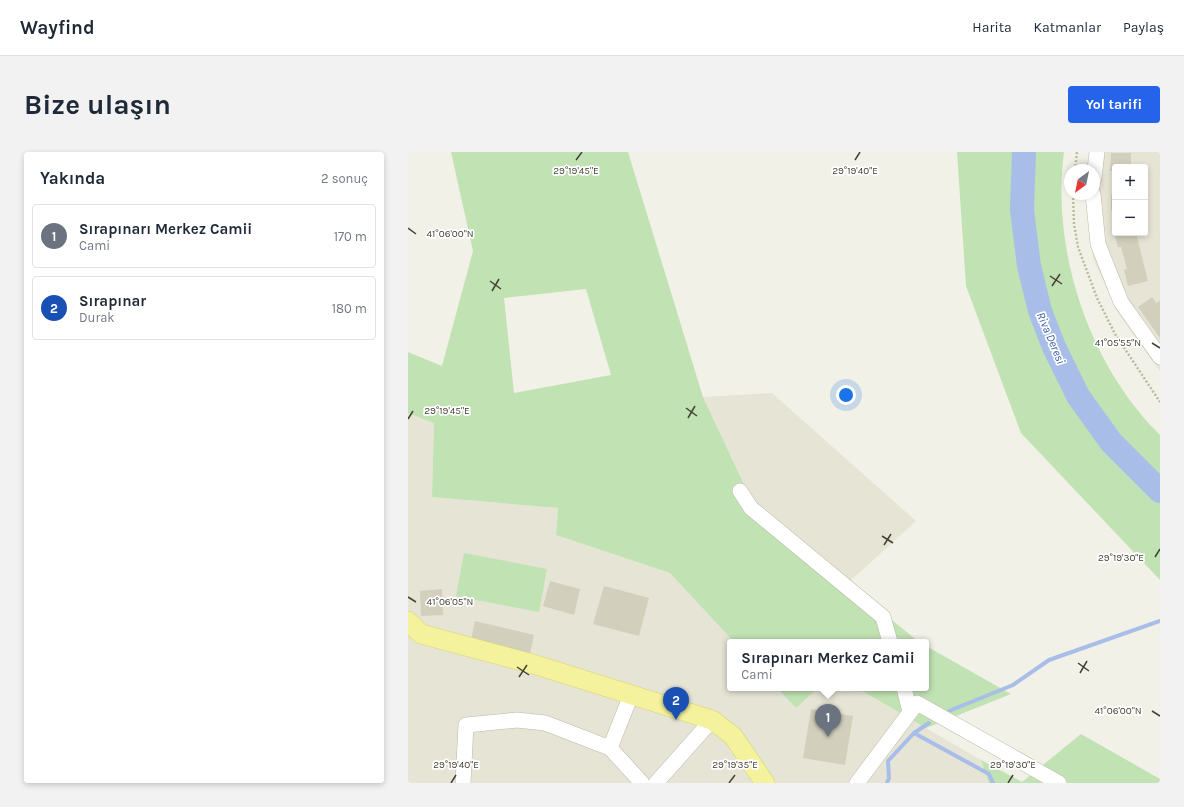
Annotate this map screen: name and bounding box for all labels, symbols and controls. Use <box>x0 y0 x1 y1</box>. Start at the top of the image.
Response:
text: Wayfind <box>20 17 95 39</box>
text: Harita <box>972 19 1012 36</box>
text: Katmanlar <box>1034 19 1101 36</box>
text: Paylaş <box>1123 19 1164 36</box>
button: Yol tarifi <box>1068 86 1160 123</box>
text: Bize ulaşın <box>24 88 171 121</box>
north arrow <box>1064 164 1100 200</box>
map controls <box>1112 164 1148 236</box>
button: + <box>1112 164 1148 200</box>
text: 29°19'45"E <box>553 165 599 177</box>
text: 29°19'40"E <box>832 165 878 177</box>
text: Yakında <box>40 168 105 188</box>
text: 2 sonuç <box>321 171 368 186</box>
button: − <box>1112 200 1148 236</box>
text: Sırapınarı Merkez Camii <box>79 220 252 238</box>
text: 41°06'00"N <box>426 228 474 240</box>
text: 1 <box>52 229 56 244</box>
text: 170 m <box>334 229 367 244</box>
text: Cami <box>79 238 110 253</box>
text: Sırapınar <box>79 292 146 310</box>
text: 2 <box>50 301 58 316</box>
text: 180 m <box>332 301 367 316</box>
text: Durak <box>79 310 115 325</box>
water label: Riva Deresi <box>1034 310 1068 366</box>
text: 41°05'55"N <box>1095 337 1141 349</box>
your location <box>836 385 856 405</box>
text: 29°19'45"E <box>424 405 470 417</box>
text: 29°19'30"E <box>1098 552 1144 564</box>
text: 41°06'05"N <box>427 596 473 608</box>
popup <box>727 639 929 691</box>
text: Sırapınarı Merkez Camii <box>741 649 915 667</box>
text: Cami <box>741 667 773 682</box>
pin: 2 <box>663 687 689 720</box>
pin: 1 <box>815 704 841 737</box>
text: 41°06'00"N <box>1094 705 1142 717</box>
text: 29°19'40"E <box>433 759 479 771</box>
text: 29°19'35"E <box>712 759 758 771</box>
text: 29°19'30"E <box>990 759 1036 771</box>

